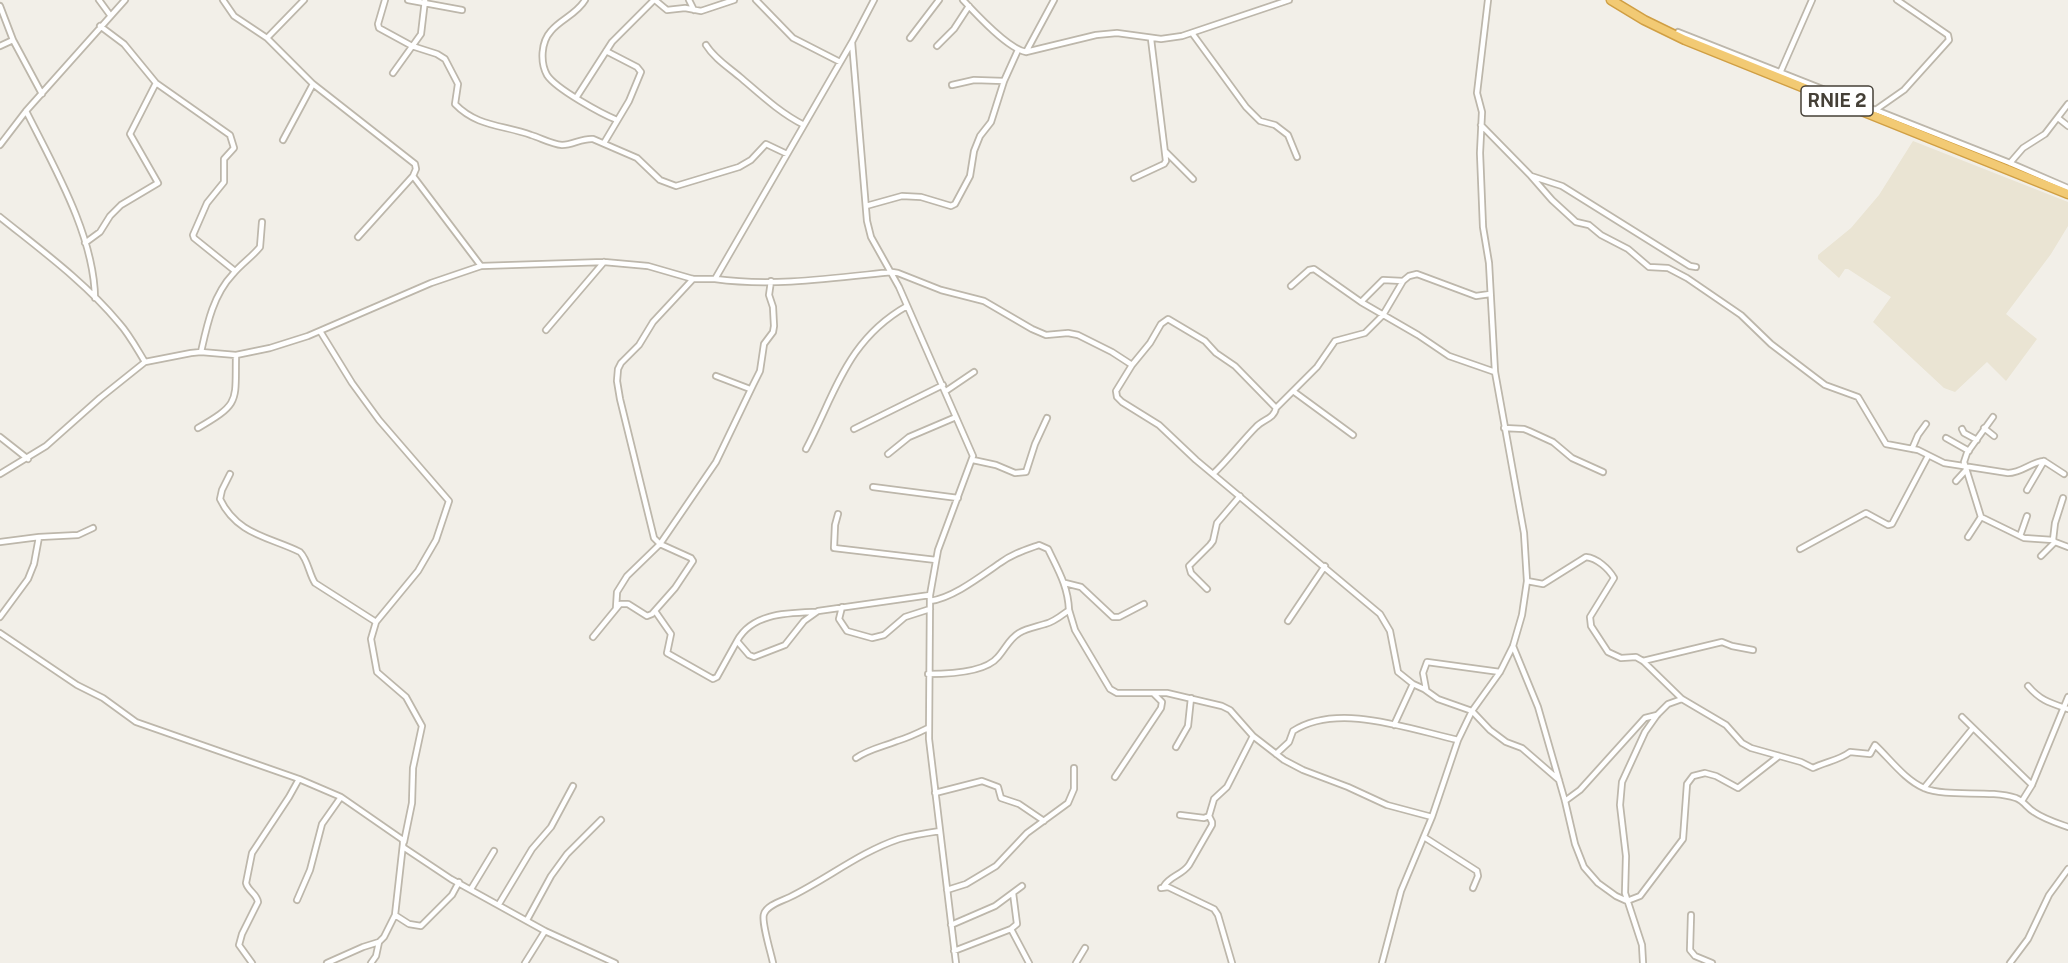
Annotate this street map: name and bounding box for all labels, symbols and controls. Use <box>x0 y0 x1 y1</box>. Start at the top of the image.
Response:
road number: RNIE 2 <box>1801 86 1873 116</box>

